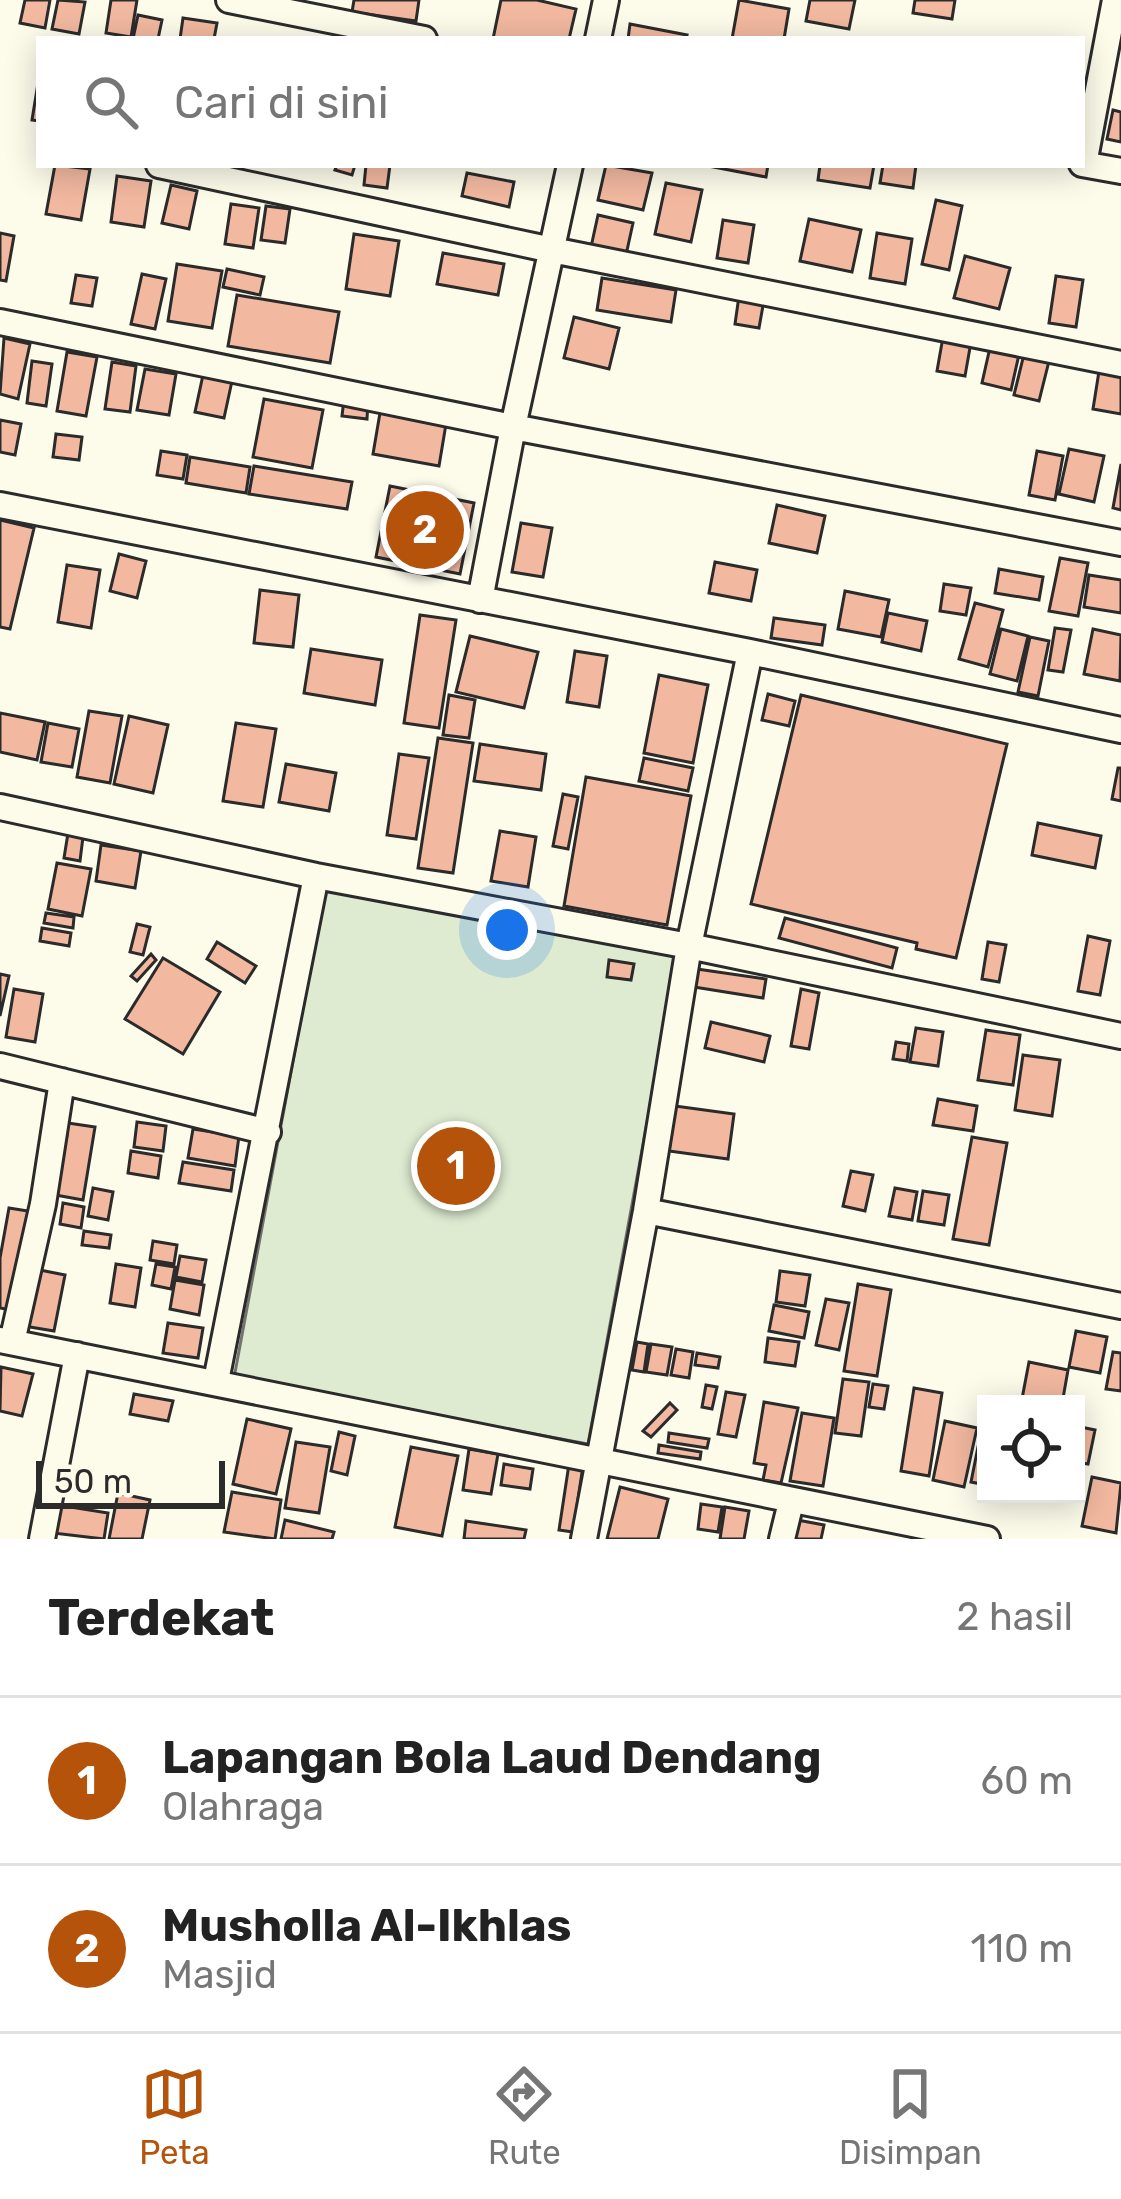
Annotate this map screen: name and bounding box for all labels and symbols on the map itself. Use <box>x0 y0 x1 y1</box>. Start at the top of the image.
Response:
pin: 2 <box>386 485 464 575</box>
your location <box>477 900 537 960</box>
pin: 1 <box>417 1121 495 1211</box>
scale bar <box>36 1455 225 1508</box>

